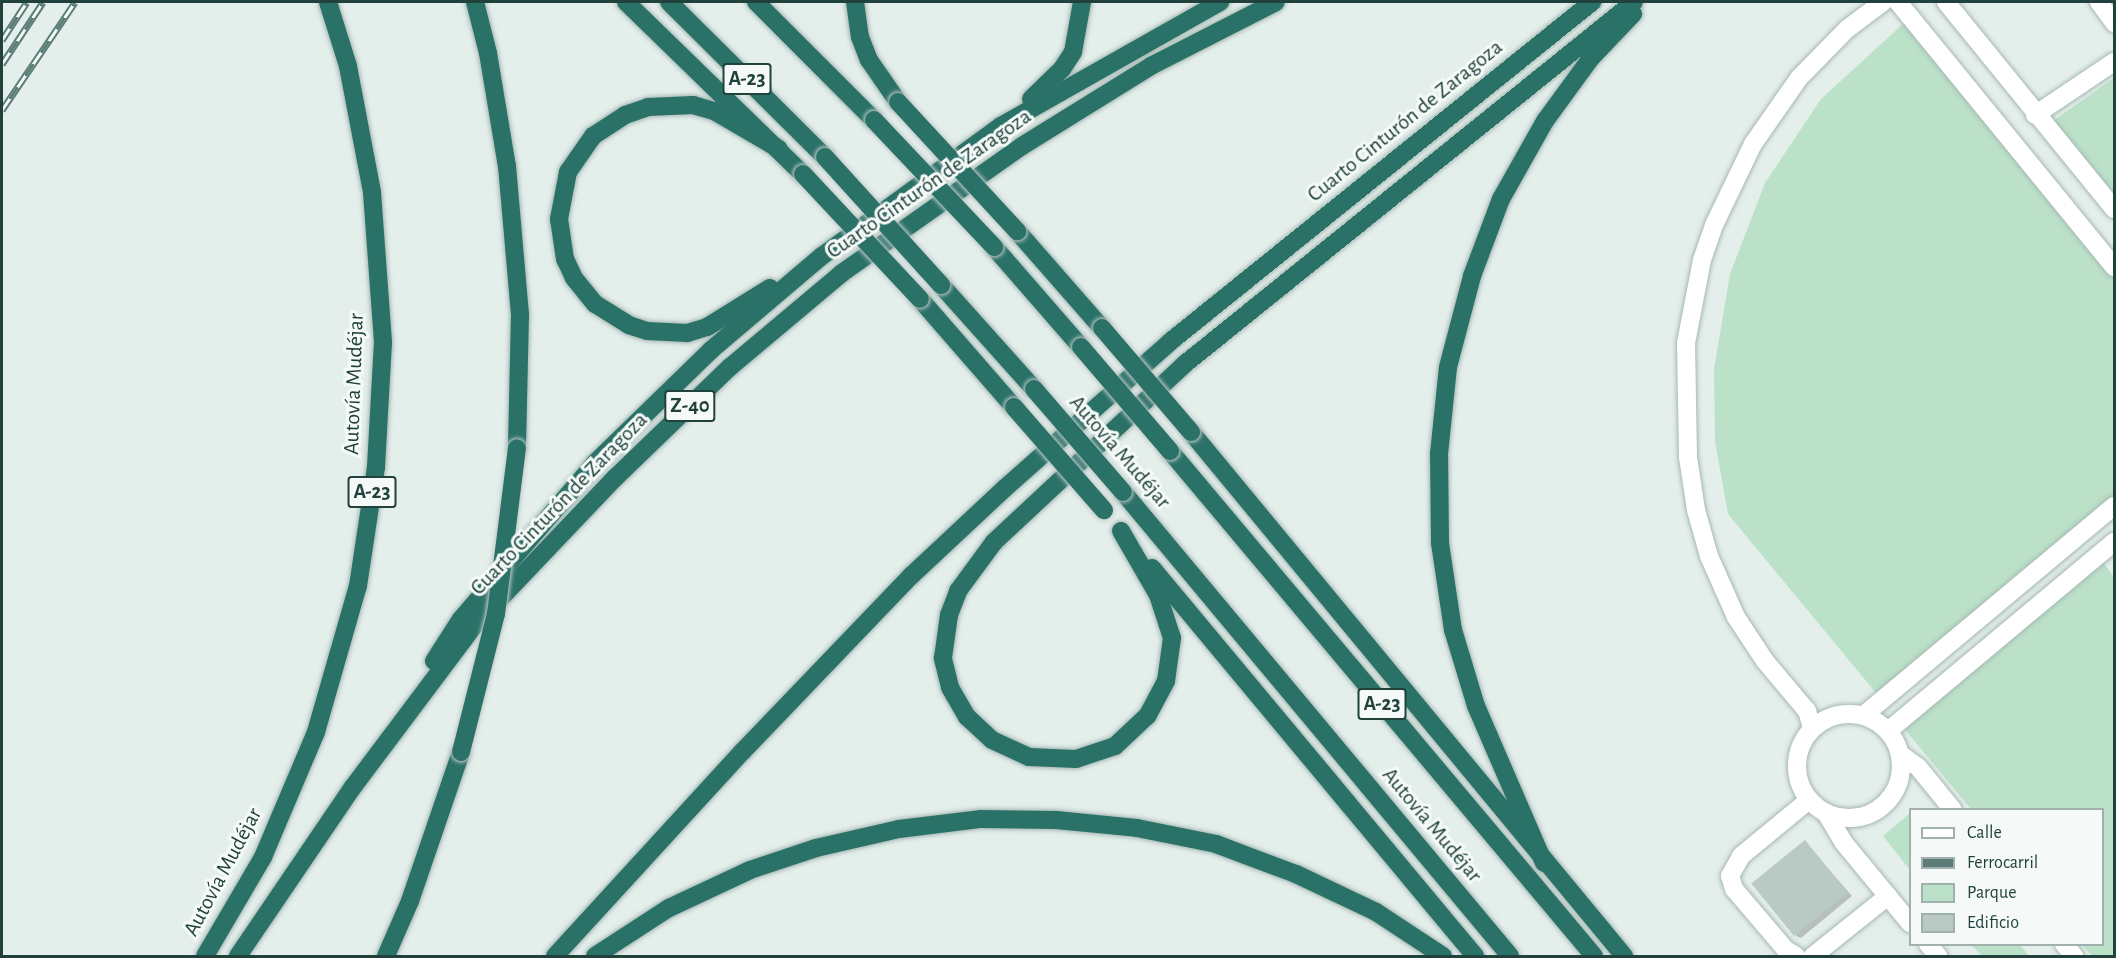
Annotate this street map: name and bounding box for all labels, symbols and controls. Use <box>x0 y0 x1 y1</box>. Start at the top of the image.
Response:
street label: Cuarto Cinturón de Zaragoza <box>1302 34 1508 208</box>
road number: A-23 <box>722 61 772 97</box>
street label: Cuarto Cinturón de Zaragoza <box>822 103 1036 265</box>
street label: Autovía Mudéjar <box>338 313 370 455</box>
road number: Z-40 <box>663 388 717 424</box>
street label: Autovía Mudéjar <box>1064 390 1176 514</box>
street label: Cuarto Cinturón de Zaragoza <box>465 407 653 601</box>
road number: A-23 <box>346 474 398 510</box>
road number: A-23 <box>1356 686 1408 722</box>
street label: Autovía Mudéjar <box>1376 762 1488 888</box>
street label: Autovía Mudéjar <box>178 803 268 941</box>
legend <box>1909 808 2104 946</box>
text: Calle <box>1967 824 2002 842</box>
text: Ferrocarril <box>1967 854 2038 872</box>
text: Parque <box>1967 884 2016 902</box>
text: Edificio <box>1967 914 2019 932</box>

